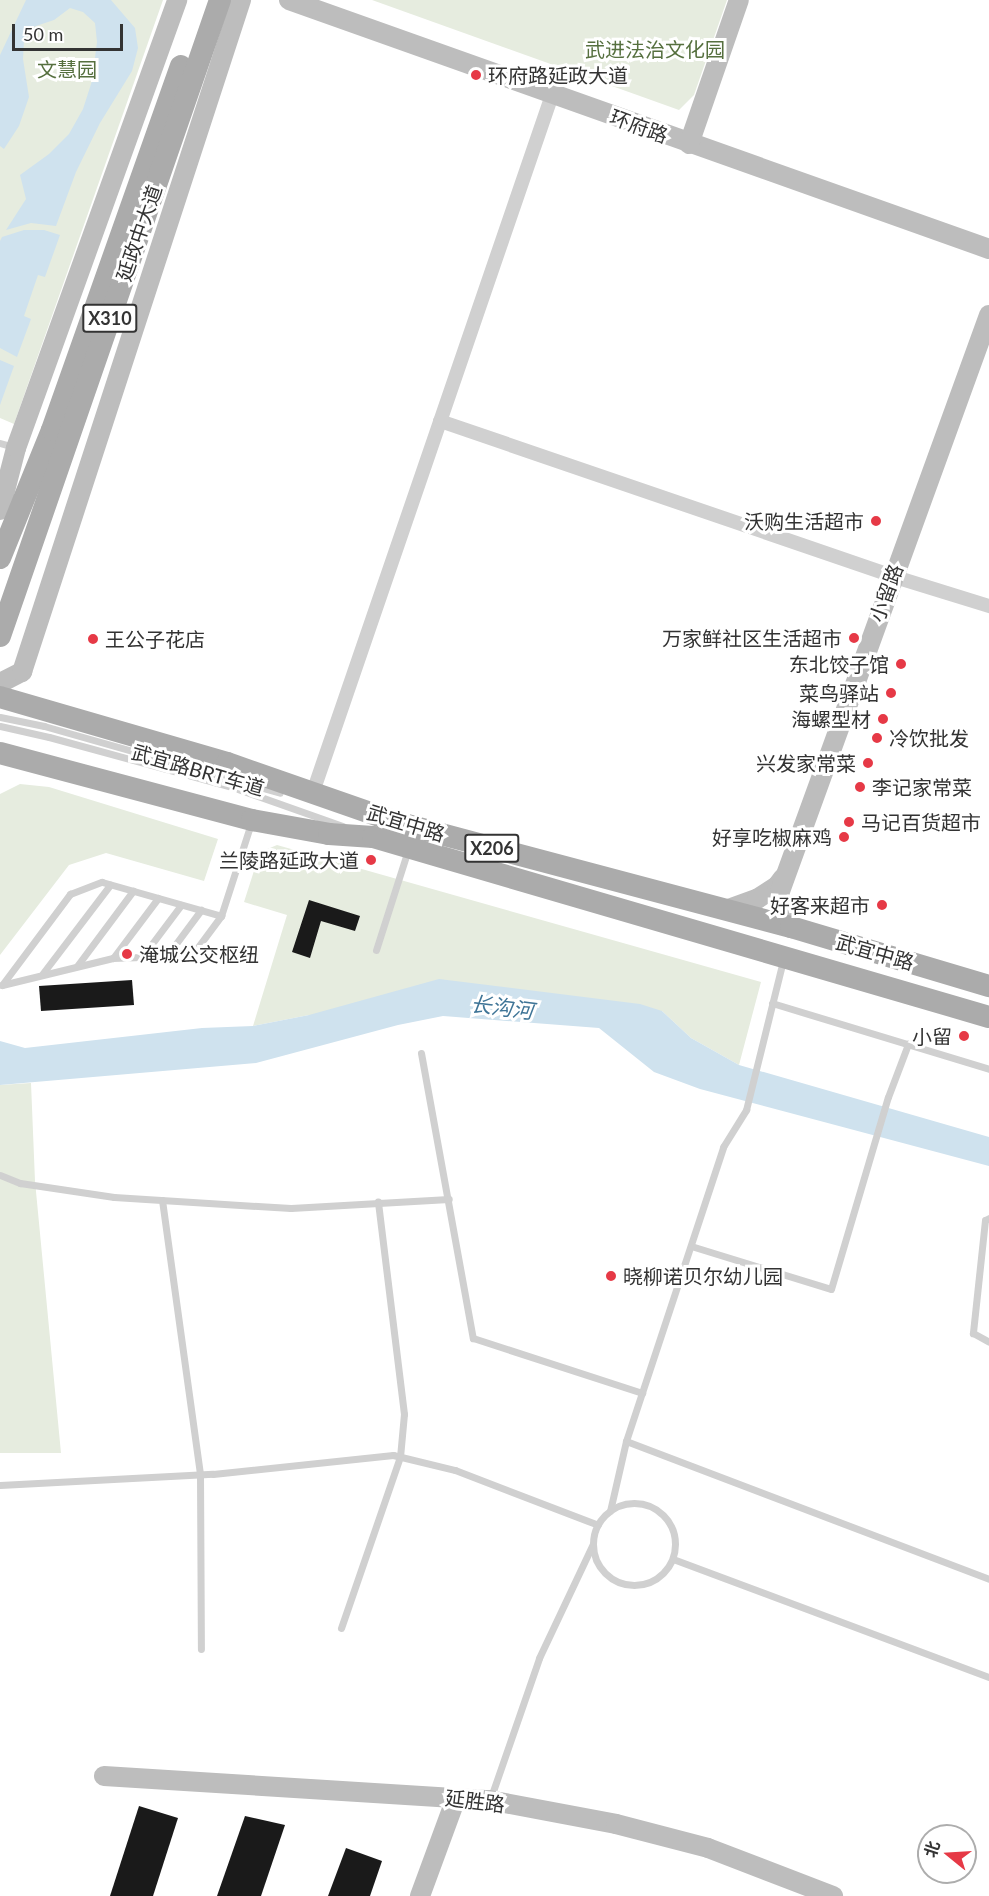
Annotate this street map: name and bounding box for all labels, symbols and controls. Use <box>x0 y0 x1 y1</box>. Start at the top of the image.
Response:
scale bar <box>15 12 126 50</box>
text: 50 m <box>23 23 63 45</box>
park label: 武进法治文化园 <box>585 37 725 61</box>
park label: 文慧园 <box>37 57 97 81</box>
place label: 环府路延政大道 <box>488 63 628 87</box>
marker: 环府路延政大道 <box>469 68 483 82</box>
street label: 环府路 <box>607 104 671 148</box>
street label: 延政中大道 <box>111 182 167 284</box>
road number: X310 <box>82 303 138 333</box>
place label: 沃购生活超市 <box>744 509 864 533</box>
marker: 沃购生活超市 <box>869 514 883 528</box>
street label: 小留路 <box>864 561 908 625</box>
place label: 万家鲜社区生活超市 <box>662 626 842 650</box>
place label: 王公子花店 <box>105 627 205 651</box>
marker: 万家鲜社区生活超市 <box>847 631 861 645</box>
marker: 王公子花店 <box>86 632 100 646</box>
place label: 东北饺子馆 <box>789 652 889 676</box>
marker: 东北饺子馆 <box>894 657 908 671</box>
place label: 菜鸟驿站 <box>799 681 879 705</box>
marker: 菜鸟驿站 <box>884 686 898 700</box>
place label: 海螺型材 <box>791 707 871 731</box>
marker: 海螺型材 <box>876 712 890 726</box>
place label: 冷饮批发 <box>889 726 969 750</box>
marker: 冷饮批发 <box>870 731 884 745</box>
street label: 武宜路BRT车道 <box>129 740 267 800</box>
place label: 兴发家常菜 <box>756 751 856 775</box>
marker: 兴发家常菜 <box>861 756 875 770</box>
place label: 李记家常菜 <box>872 775 972 799</box>
marker: 李记家常菜 <box>853 780 867 794</box>
street label: 武宜中路 <box>364 800 448 846</box>
place label: 马记百货超市 <box>861 810 981 834</box>
marker: 马记百货超市 <box>842 815 856 829</box>
place label: 好享吃椒麻鸡 <box>712 825 832 849</box>
marker: 好享吃椒麻鸡 <box>837 830 851 844</box>
road number: X206 <box>464 833 520 863</box>
place label: 兰陵路延政大道 <box>219 848 359 872</box>
marker: 兰陵路延政大道 <box>364 853 378 867</box>
place label: 好客来超市 <box>770 893 870 917</box>
marker: 好客来超市 <box>875 898 889 912</box>
street label: 武宜中路 <box>833 929 917 975</box>
place label: 淹城公交枢纽 <box>139 942 259 966</box>
marker: 淹城公交枢纽 <box>120 947 134 961</box>
water label: 长沟河 <box>469 991 535 1023</box>
place label: 小留 <box>912 1024 952 1048</box>
marker: 小留 <box>957 1029 971 1043</box>
place label: 晓柳诺贝尔幼儿园 <box>623 1264 783 1288</box>
marker: 晓柳诺贝尔幼儿园 <box>604 1269 618 1283</box>
street label: 延胜路 <box>444 1785 506 1817</box>
north arrow <box>917 1824 977 1884</box>
text: 北 <box>920 1838 943 1859</box>

